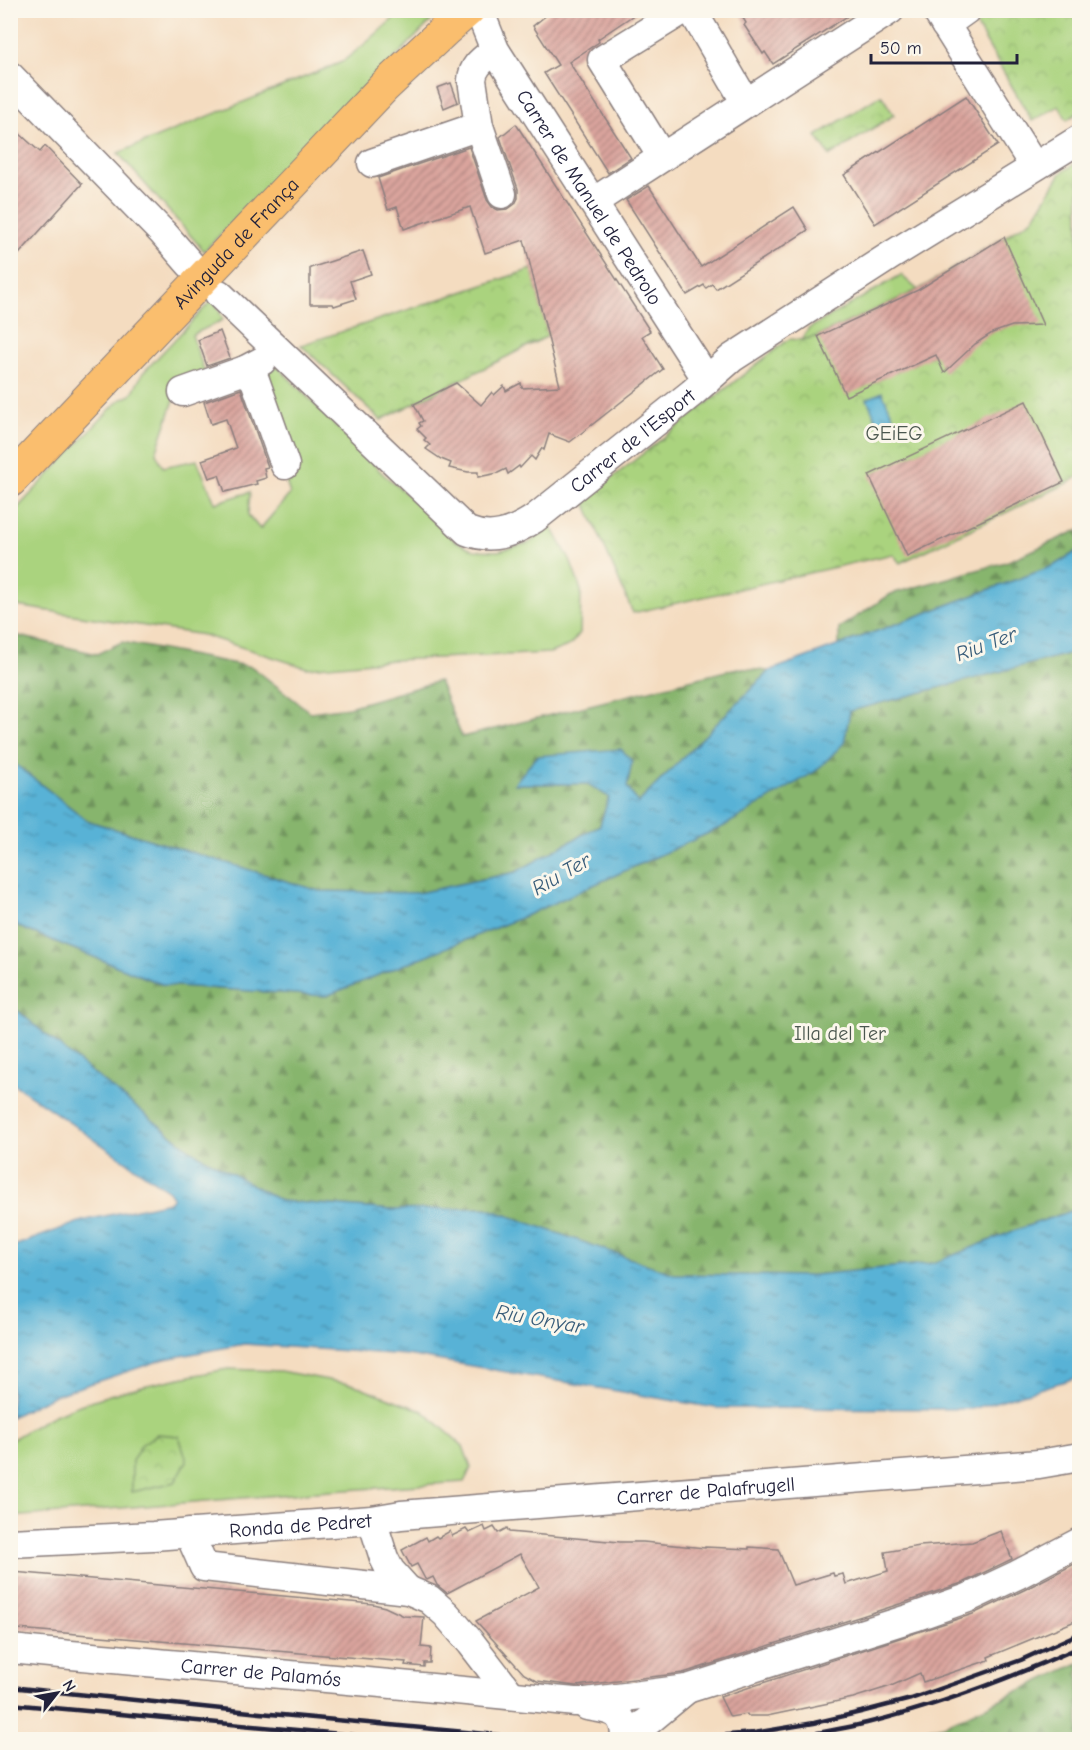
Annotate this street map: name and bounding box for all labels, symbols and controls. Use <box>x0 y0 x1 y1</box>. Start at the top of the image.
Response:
scale bar <box>871 27 1016 65</box>
text: 50 m <box>880 38 922 59</box>
street label: Carrer de Manuel de Pedrolo <box>512 86 667 309</box>
street label: Avinguda de França <box>169 173 304 314</box>
street label: Carrer de l'Esport <box>565 383 701 498</box>
park label: GEiEG <box>865 422 923 445</box>
water label: Riu Ter <box>952 621 1021 666</box>
water label: Riu Ter <box>528 847 596 900</box>
park label: Illa del Ter <box>794 1022 886 1045</box>
water label: Riu Onyar <box>494 1299 587 1339</box>
street label: Carrer de Palafrugell <box>616 1473 796 1510</box>
street label: Ronda de Pedret <box>229 1509 374 1542</box>
street label: Carrer de Palamós <box>180 1654 342 1691</box>
north arrow <box>27 1663 87 1723</box>
text: N <box>59 1677 79 1695</box>

